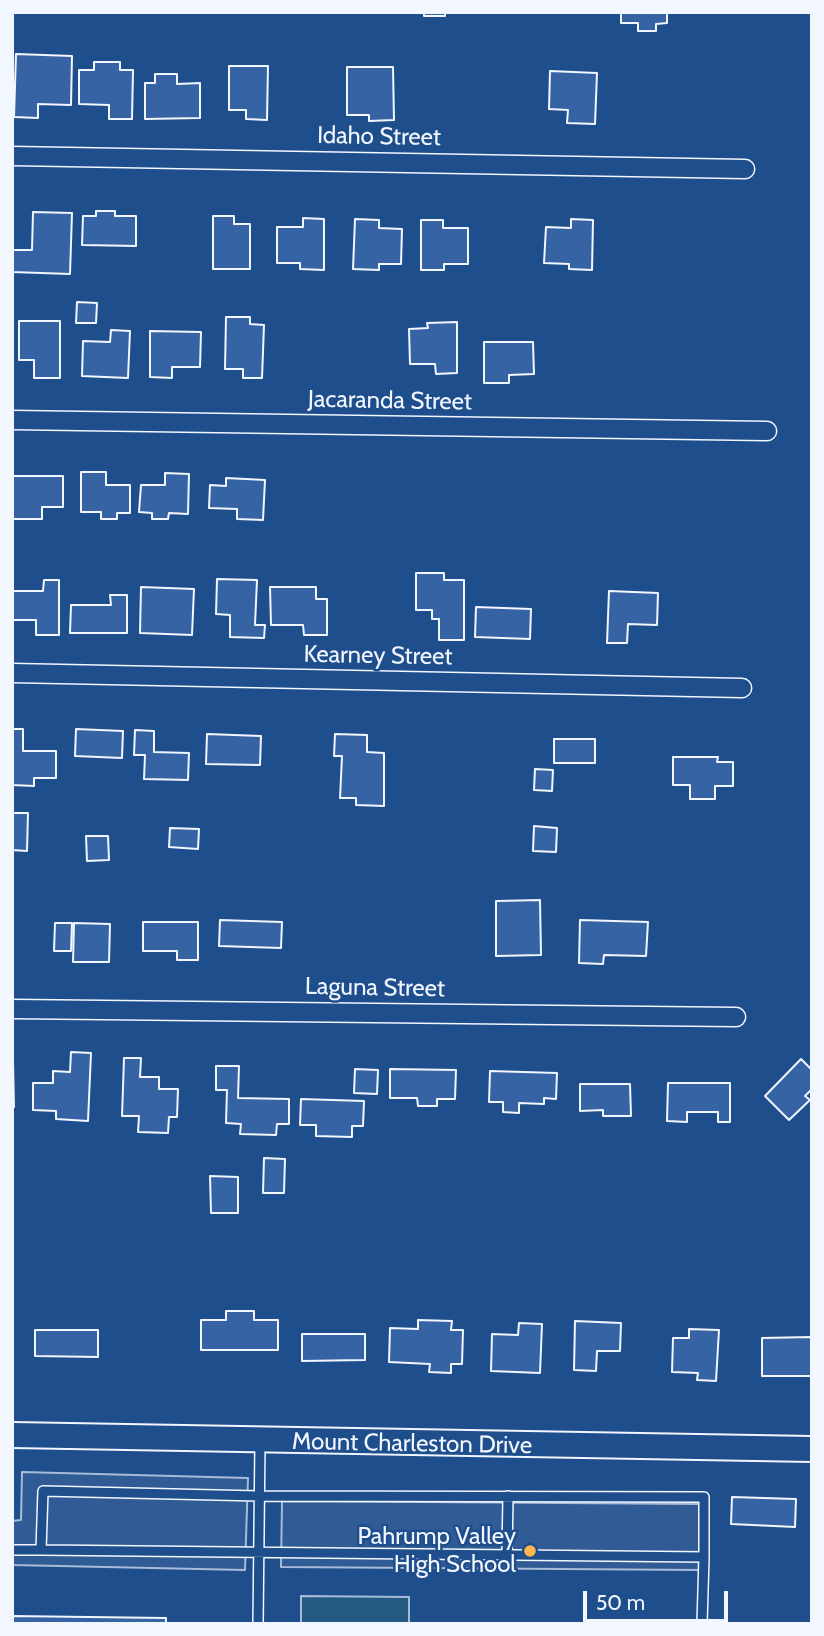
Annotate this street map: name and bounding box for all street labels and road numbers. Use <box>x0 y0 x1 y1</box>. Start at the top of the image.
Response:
street label: Idaho Street <box>317 122 441 152</box>
street label: Jacaranda Street <box>308 385 472 417</box>
street label: Kearney Street <box>303 640 453 672</box>
street label: Laguna Street <box>305 972 445 1004</box>
street label: Mount Charleston Drive <box>292 1428 532 1460</box>

